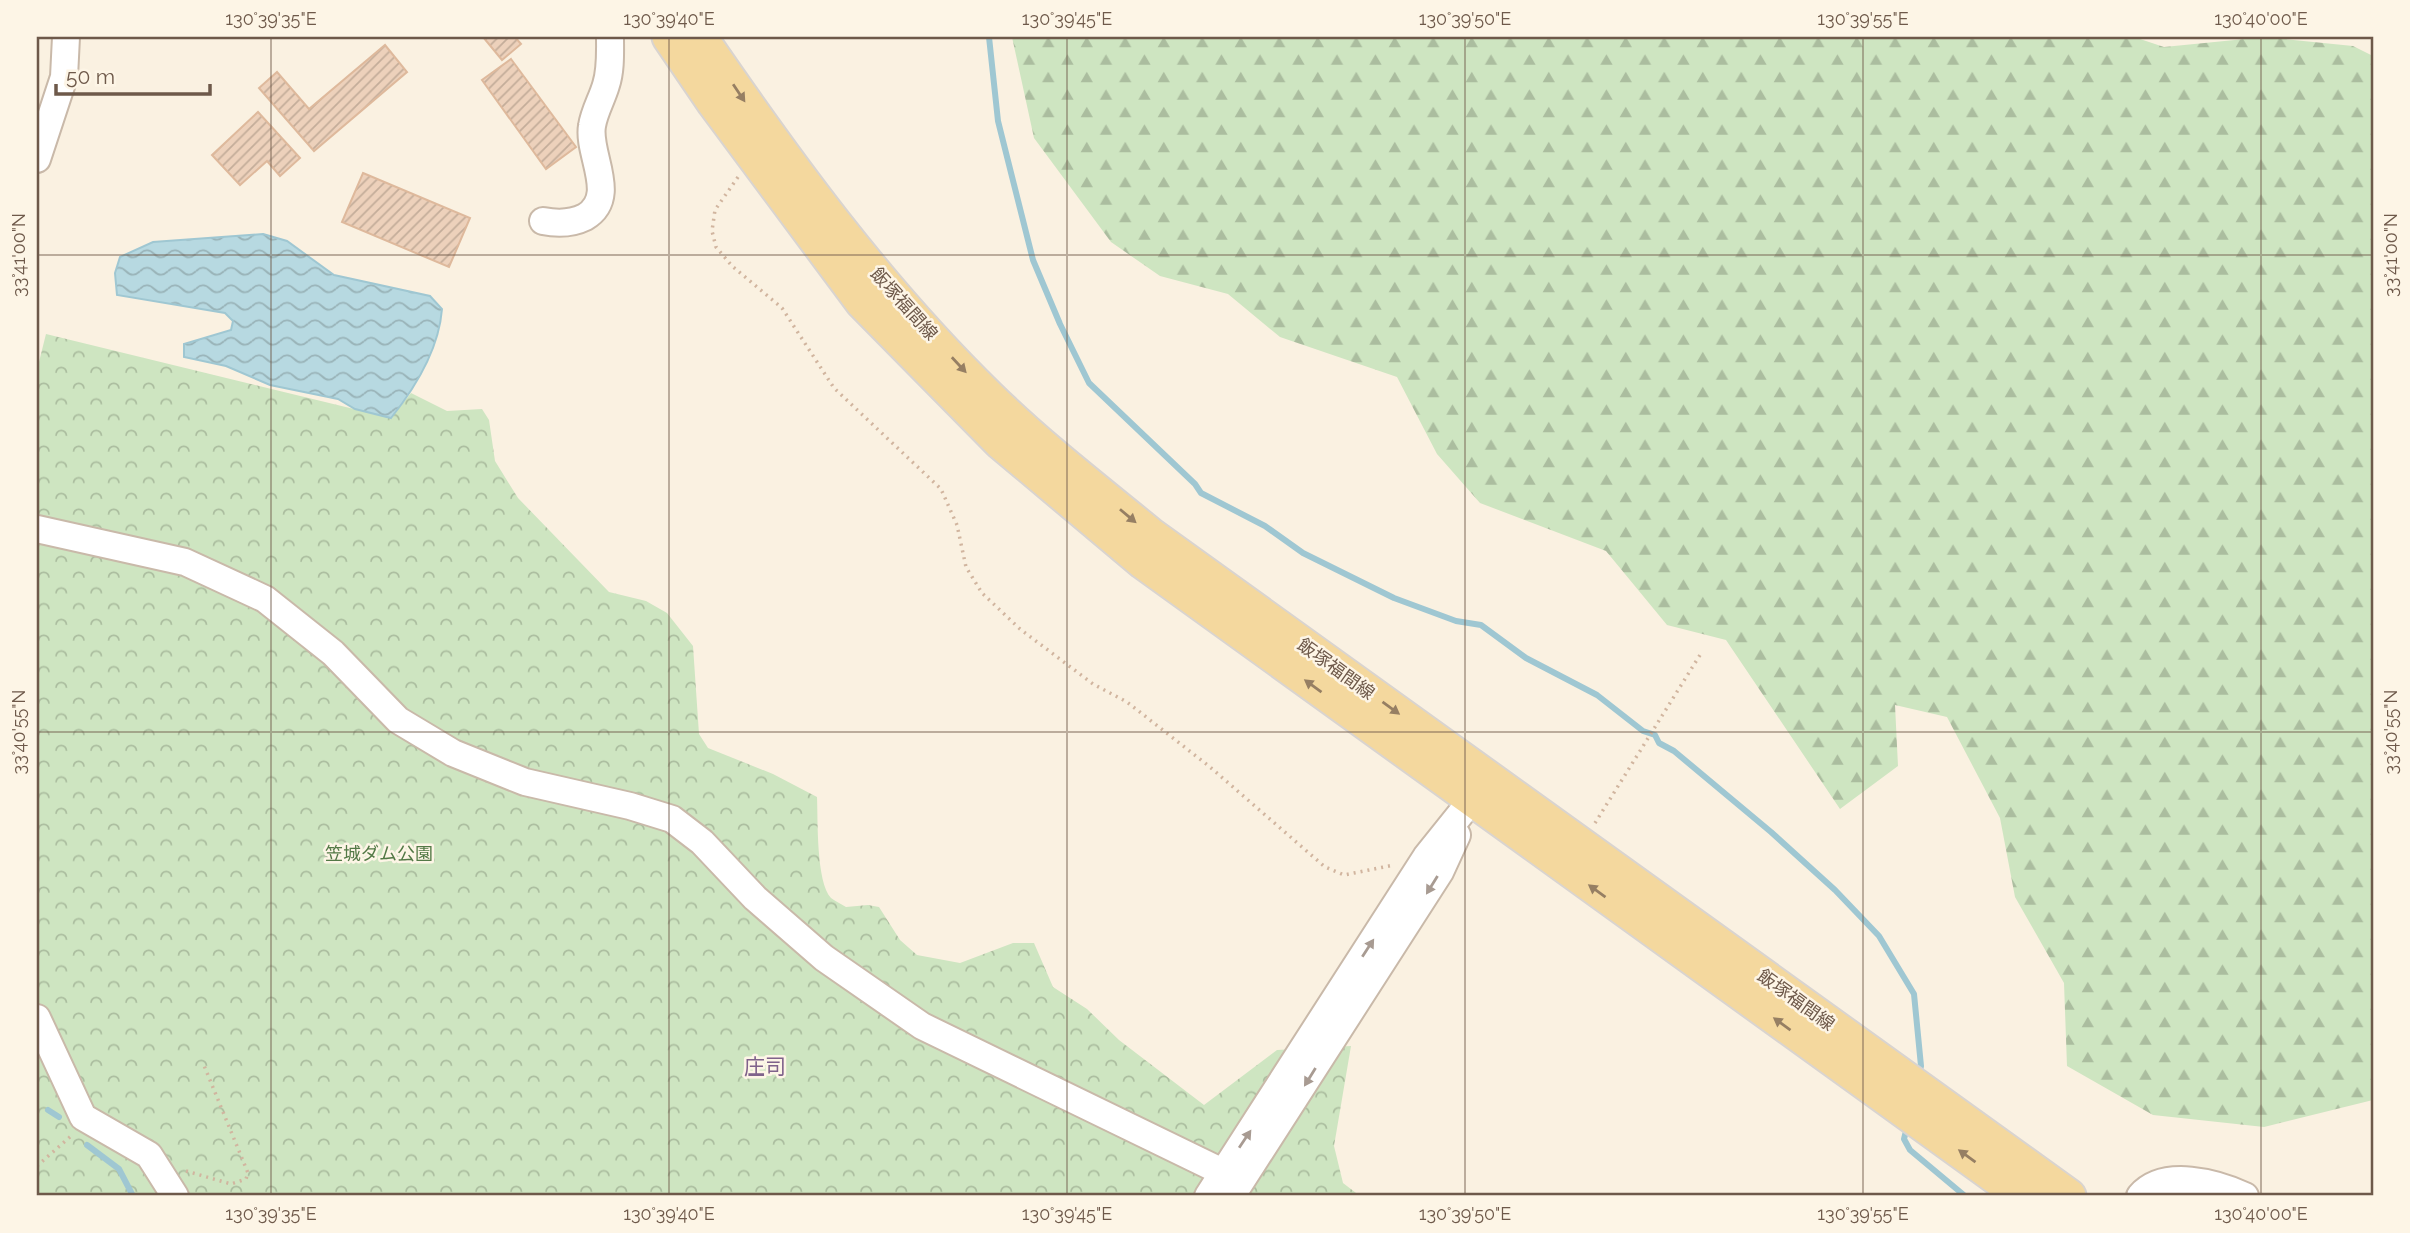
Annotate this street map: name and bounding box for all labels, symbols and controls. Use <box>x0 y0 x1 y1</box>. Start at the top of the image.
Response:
text: 130°39'35"E <box>225 8 317 29</box>
text: 130°39'40"E <box>623 8 715 29</box>
text: 130°39'45"E <box>1022 8 1112 29</box>
text: 130°39'50"E <box>1419 8 1511 29</box>
text: 130°39'55"E <box>1817 8 1909 29</box>
text: 130°40'00"E <box>2214 8 2308 29</box>
scale bar <box>56 52 210 96</box>
text: 50 m <box>66 64 115 89</box>
one-way arrow <box>732 84 746 102</box>
text: 33°41'00"N <box>8 213 29 297</box>
text: 33°41'00"N <box>2380 213 2401 297</box>
street label: 飯塚福間線 <box>866 263 942 344</box>
one-way arrow <box>950 356 966 373</box>
one-way arrow <box>1119 508 1137 524</box>
street label: 飯塚福間線 <box>1294 634 1379 704</box>
one-way arrow <box>1304 679 1322 693</box>
text: 33°40'55"N <box>8 690 29 774</box>
text: 33°40'55"N <box>2380 690 2401 774</box>
one-way arrow <box>1382 701 1400 715</box>
park label: 笠城ダム公園 <box>325 843 433 864</box>
one-way arrow <box>1425 876 1438 895</box>
one-way arrow <box>1588 884 1606 898</box>
one-way arrow <box>1362 938 1375 957</box>
street label: 飯塚福間線 <box>1754 965 1839 1035</box>
one-way arrow <box>1773 1017 1791 1031</box>
district label: 庄司 <box>744 1054 786 1079</box>
one-way arrow <box>1304 1068 1317 1087</box>
one-way arrow <box>1238 1130 1252 1148</box>
one-way arrow <box>1958 1150 1976 1164</box>
text: 130°39'35"E <box>225 1203 317 1224</box>
text: 130°39'40"E <box>623 1203 715 1224</box>
text: 130°39'45"E <box>1022 1203 1112 1224</box>
text: 130°39'50"E <box>1419 1203 1511 1224</box>
text: 130°39'55"E <box>1817 1203 1909 1224</box>
text: 130°40'00"E <box>2214 1203 2308 1224</box>

